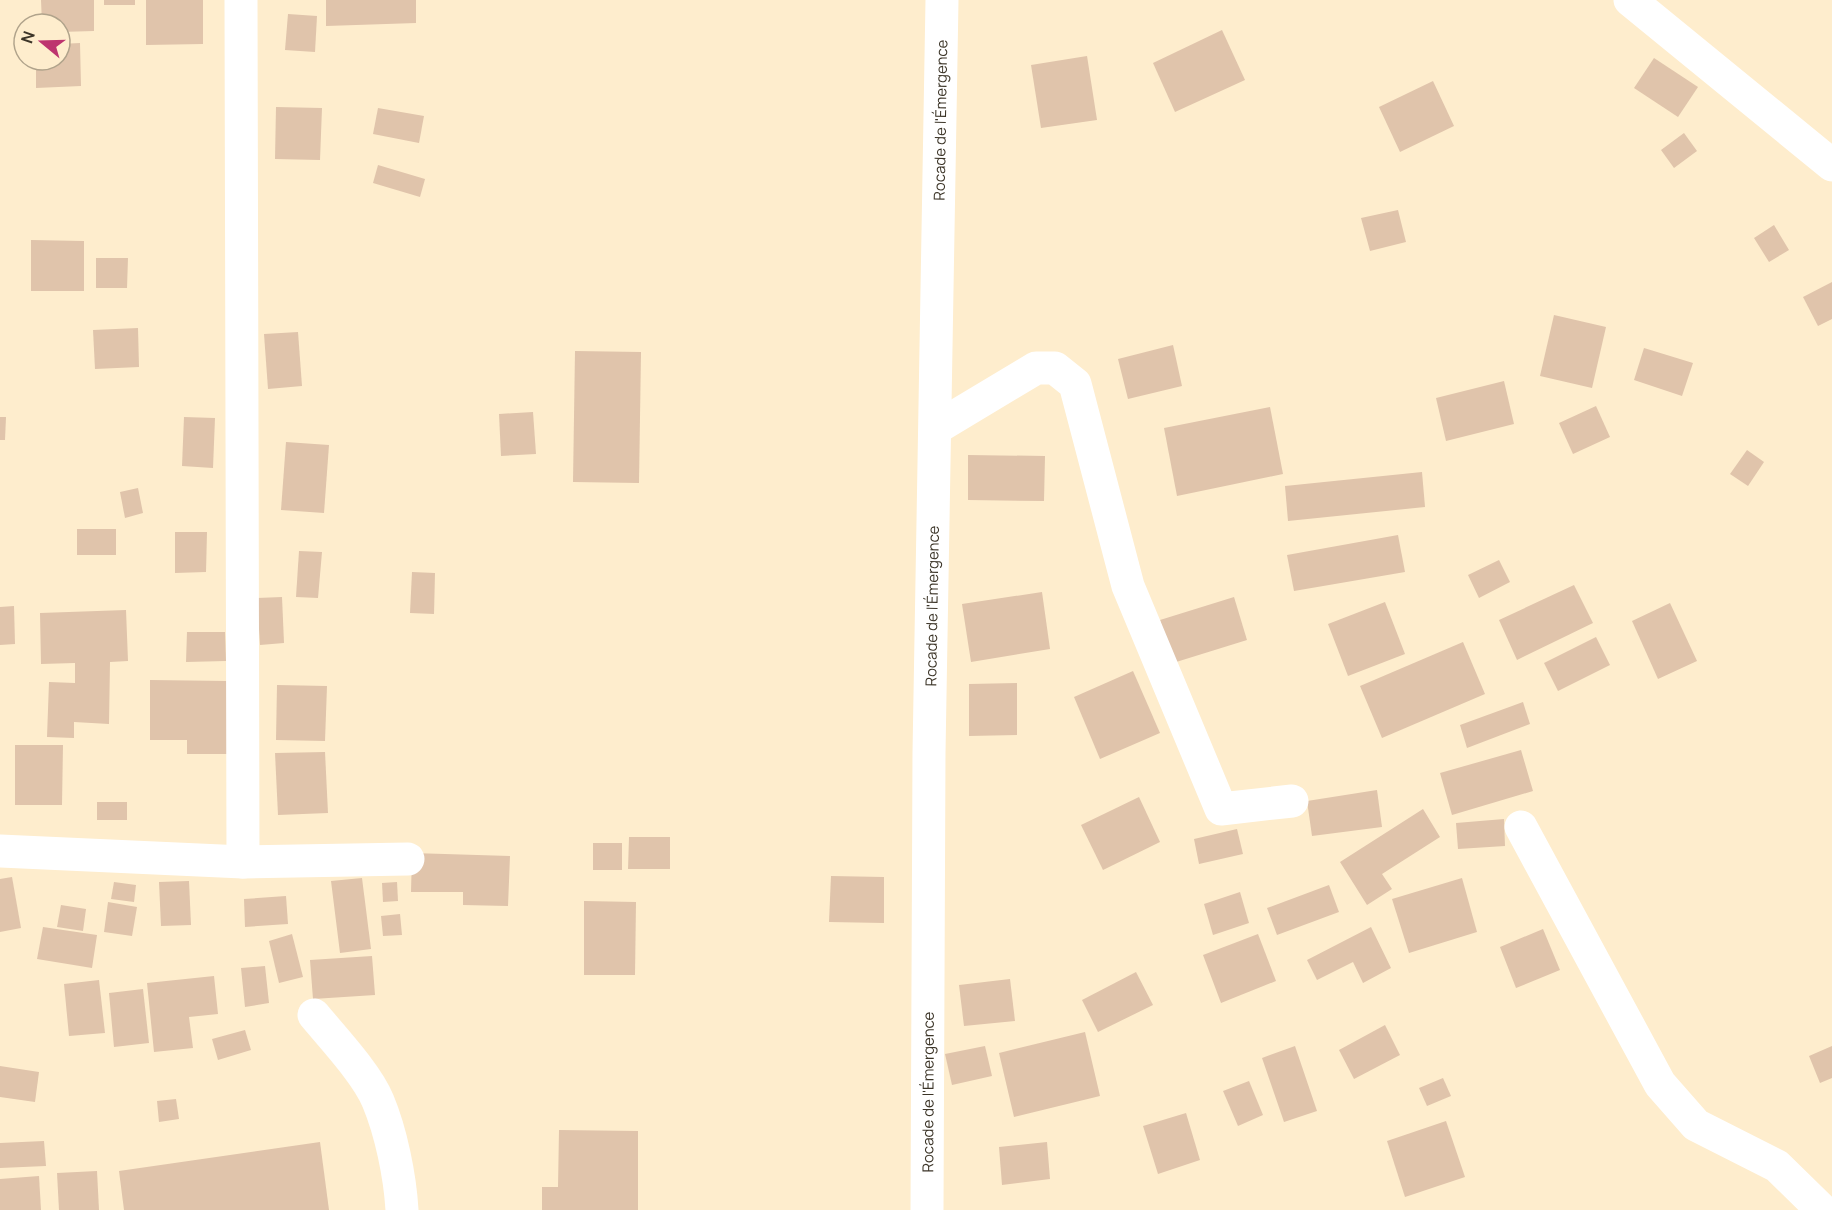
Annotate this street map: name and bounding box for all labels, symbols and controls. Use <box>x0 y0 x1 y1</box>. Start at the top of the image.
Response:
north arrow <box>12 12 72 72</box>
text: N <box>16 28 40 46</box>
street label: Rocade de l'Émergence <box>928 39 952 201</box>
street label: Rocade de l'Émergence <box>920 525 943 687</box>
street label: Rocade de l'Émergence <box>917 1011 938 1172</box>

